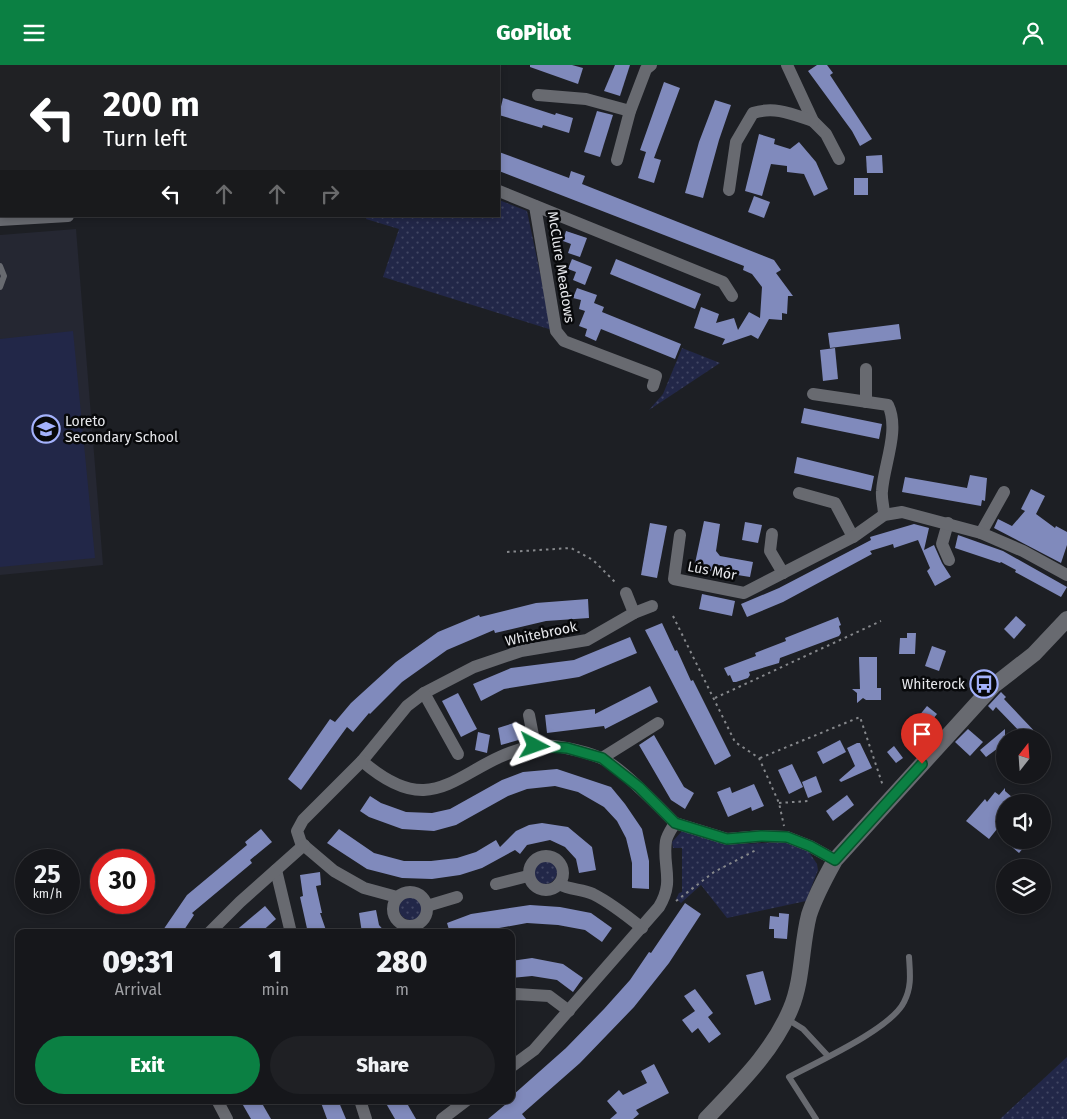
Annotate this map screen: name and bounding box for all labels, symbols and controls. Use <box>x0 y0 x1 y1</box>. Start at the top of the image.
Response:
icon: menu <box>20 19 48 47</box>
text: GoPilot <box>496 19 571 46</box>
icon: person <box>1019 19 1047 47</box>
text: 200 m <box>103 83 200 125</box>
icon: left <box>20 85 85 150</box>
text: Turn left <box>103 125 187 152</box>
icon: left <box>157 180 185 208</box>
icon: ahead <box>210 180 238 208</box>
icon: ahead <box>263 180 291 208</box>
icon: right <box>316 180 344 208</box>
street label: McClure Meadows <box>544 210 578 325</box>
place label: Loreto Secondary School <box>65 413 178 446</box>
school or university icon: Loreto Secondary School <box>31 414 61 444</box>
street label: Lús Mór <box>686 558 739 584</box>
street label: Whitebrook <box>504 618 579 650</box>
bus stop icon: Whiterock <box>969 669 999 699</box>
place label: Whiterock <box>902 676 966 693</box>
pin <box>901 713 943 764</box>
position arrow <box>508 719 560 771</box>
icon: arrive <box>908 720 936 748</box>
north arrow <box>996 729 1051 784</box>
map controls <box>996 729 1051 914</box>
button: sound <box>996 794 1051 849</box>
speed limit sign: 30 <box>90 849 155 914</box>
button: layers <box>996 859 1051 914</box>
text: 25 <box>34 860 61 890</box>
text: km/h <box>33 887 62 901</box>
text: 09:31 <box>102 944 174 980</box>
text: 1 <box>268 944 282 980</box>
text: 280 <box>376 944 428 980</box>
text: Arrival <box>115 980 162 999</box>
text: min <box>261 980 289 999</box>
text: m <box>395 980 409 999</box>
button: Exit <box>35 1036 260 1094</box>
button: Share <box>270 1036 495 1094</box>

